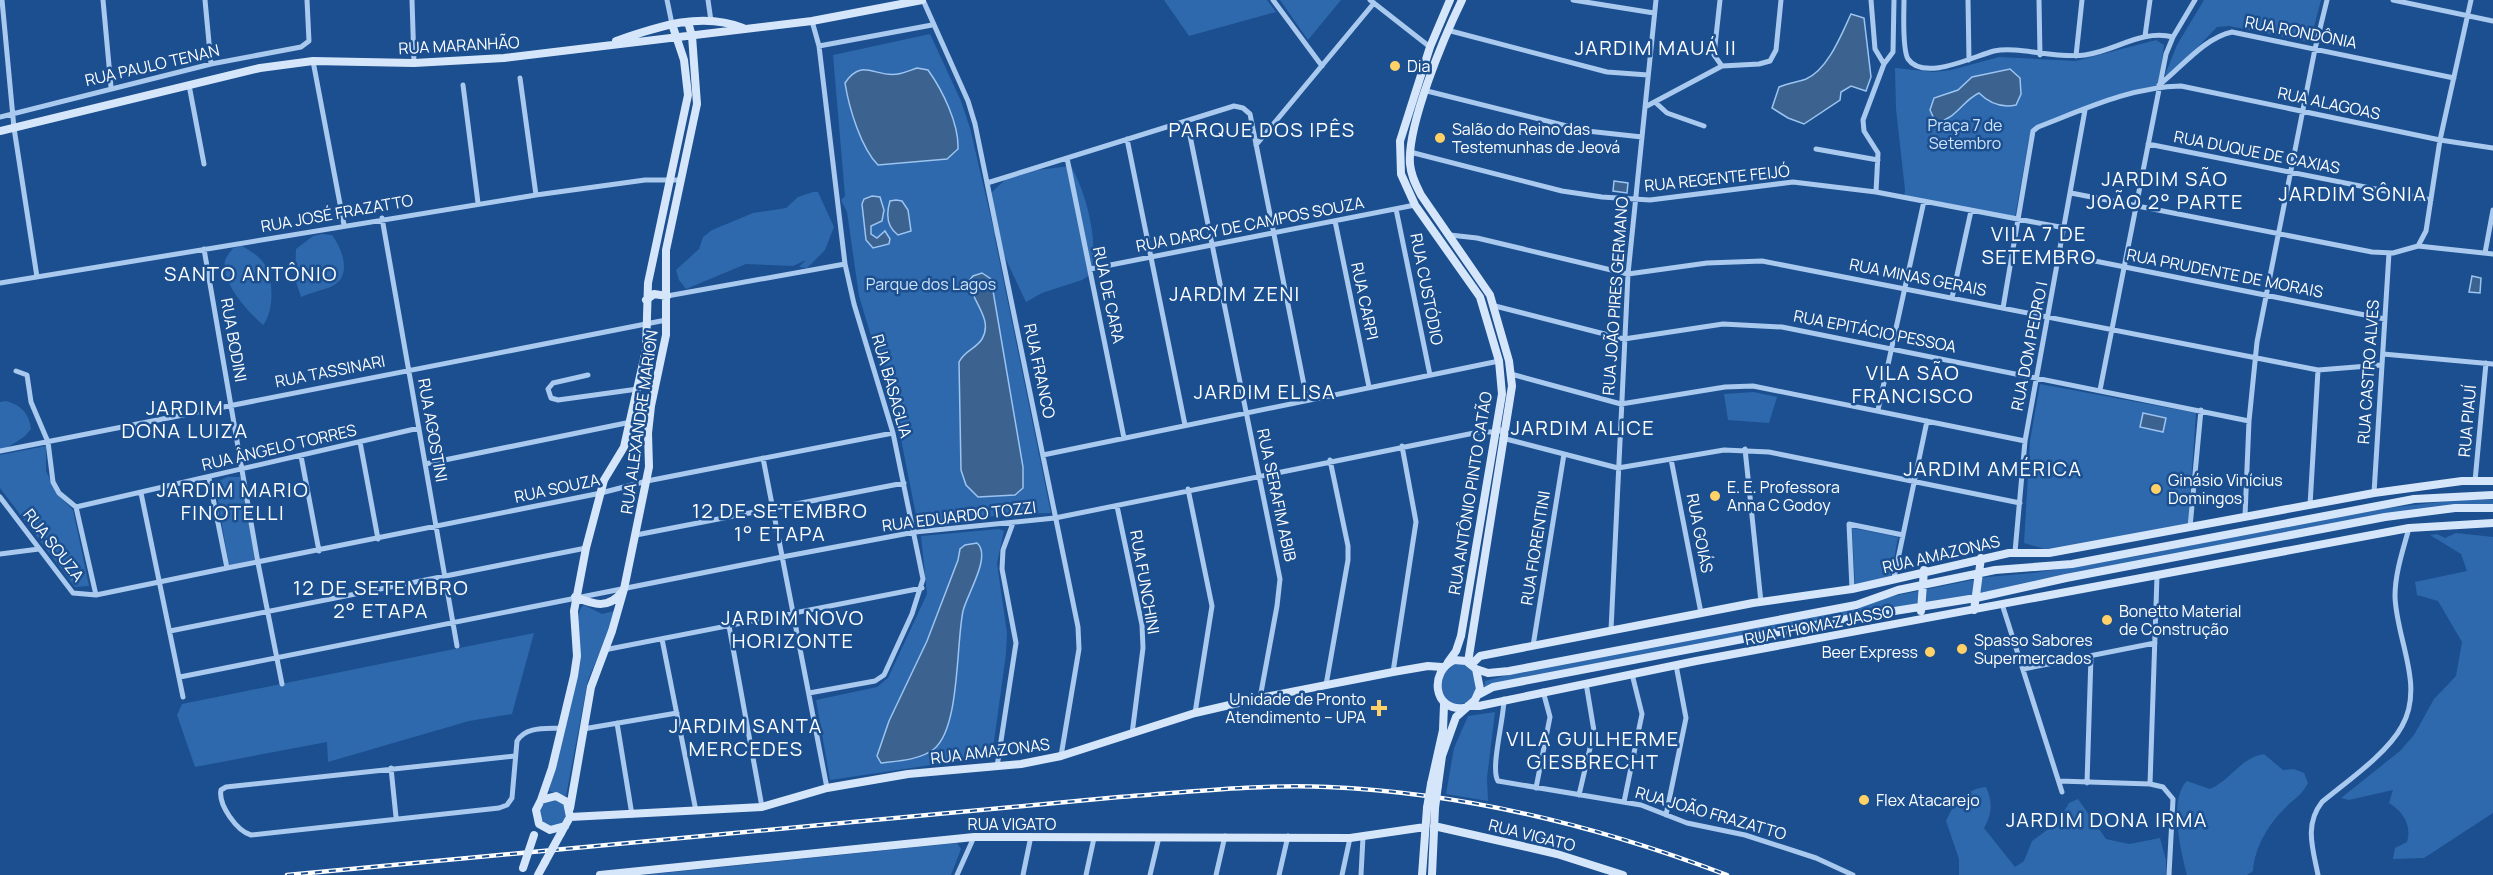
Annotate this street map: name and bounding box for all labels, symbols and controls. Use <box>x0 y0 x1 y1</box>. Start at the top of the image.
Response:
street label: RUA RONDÔNIA <box>2243 10 2359 54</box>
street label: RUA MARANHÃO <box>398 31 521 59</box>
district label: JARDIM MAUÁ II <box>1575 34 1737 61</box>
street label: RUA PAULO TENAN <box>83 39 221 91</box>
place label: Dia <box>1407 55 1430 77</box>
marker: Dia <box>1388 59 1402 73</box>
street label: RUA ALAGOAS <box>2276 81 2383 125</box>
park label: Praça 7 de Setembro <box>1928 114 2002 154</box>
district label: PARQUE DOS IPÊS <box>1169 116 1355 143</box>
place label: Salão do Reino das Testemunhas de Jeová <box>1452 118 1620 158</box>
street label: RUA DUQUE DE CAXIAS <box>2172 125 2342 179</box>
marker: Salão do Reino das Testemunhas de Jeová <box>1433 131 1447 145</box>
street label: RUA REGENTE FEIJÓ <box>1643 159 1791 197</box>
district label: JARDIM SÃO JOÃO 2° PARTE <box>2086 165 2244 215</box>
district label: JARDIM SÔNIA <box>2279 180 2427 207</box>
street label: RUA JOSÉ FRAZATTO <box>259 189 415 237</box>
street label: RUA DARCY DE CAMPOS SOUZA <box>1134 191 1366 257</box>
street label: RUA JOÃO PIRES GERMANO <box>1597 195 1633 396</box>
district label: VILA 7 DE SETEMBRO <box>1981 220 2097 270</box>
street label: RUA CUSTÓDIO <box>1405 231 1449 347</box>
street label: RUA PRUDENTE DE MORAIS <box>2125 243 2325 303</box>
street label: RUA DE CARA <box>1088 244 1130 346</box>
street label: RUA MINAS GERAIS <box>1847 253 1989 301</box>
district label: SANTO ANTÔNIO <box>164 260 338 287</box>
street label: RUA CARPI <box>1346 260 1384 342</box>
park label: Parque dos Lagos <box>866 273 996 295</box>
street label: RUA DOM PEDRO I <box>2006 279 2052 413</box>
district label: JARDIM ZENI <box>1169 280 1301 307</box>
street label: RUA BODINI <box>216 296 252 384</box>
street label: RUA CASTRO ALVES <box>2352 299 2384 445</box>
street label: RUA EPITÁCIO PESSOA <box>1792 304 1958 358</box>
street label: RUA FRANCO <box>1019 322 1061 421</box>
street label: RUA ALEXANDRE MARION <box>615 329 663 515</box>
street label: RUA BASAGLIA <box>867 332 917 440</box>
street label: RUA TASSINARI <box>273 350 387 392</box>
district label: VILA SÃO FRANCISCO <box>1852 359 1974 409</box>
street label: RUA AGOSTINI <box>413 377 453 483</box>
district label: JARDIM ELISA <box>1194 378 1336 405</box>
street label: RUA PIAUÍ <box>2453 384 2481 458</box>
street label: RUA ANTÔNIO PINTO CATÃO <box>1443 389 1497 596</box>
district label: JARDIM DONA LUIZA <box>121 394 249 444</box>
district label: JARDIM ALICE <box>1511 414 1655 441</box>
street label: RUA ÂNGELO TORRES <box>199 418 359 476</box>
street label: RUA SERAFIM ABIB <box>1252 427 1302 564</box>
district label: JARDIM AMÉRICA <box>1904 455 2082 482</box>
street label: RUA SOUZA <box>512 468 602 508</box>
place label: Ginásio Vinícius Domingos <box>2168 469 2283 509</box>
district label: JARDIM MARIO FINOTELLI <box>157 476 309 526</box>
place label: E. E. Professora Anna C Godoy <box>1727 476 1840 516</box>
marker: Ginásio Vinícius Domingos <box>2149 482 2163 496</box>
street label: RUA FIORENTINI <box>1515 489 1555 607</box>
marker: E. E. Professora Anna C Godoy <box>1708 489 1722 503</box>
street label: RUA GOIÁS <box>1682 491 1718 575</box>
street label: RUA EDUARDO TOZZI <box>881 496 1037 536</box>
district label: 12 DE SETEMBRO 1° ETAPA <box>692 497 868 547</box>
street label: RUA SOUZA <box>19 504 89 586</box>
street label: RUA FUNCHINI <box>1125 528 1165 636</box>
street label: RUA AMAZONAS <box>1880 530 2002 578</box>
district label: 12 DE SETEMBRO 2° ETAPA <box>293 574 469 624</box>
street label: RUA THOMAZ JASSO <box>1743 600 1896 650</box>
place label: Bonetto Material de Construção <box>2119 600 2242 640</box>
district label: JARDIM NOVO HORIZONTE <box>721 604 865 654</box>
marker: Bonetto Material de Construção <box>2100 613 2114 627</box>
place label: Spasso Sabores Supermercados <box>1974 629 2093 669</box>
place label: Beer Express <box>1822 641 1918 663</box>
marker: Spasso Sabores Supermercados <box>1955 642 1969 656</box>
marker: Beer Express <box>1923 645 1937 659</box>
place label: Unidade de Pronto Atendimento – UPA <box>1225 688 1366 728</box>
marker: Unidade de Pronto Atendimento – UPA <box>1370 699 1388 717</box>
district label: JARDIM SANTA MERCEDES <box>669 712 823 762</box>
district label: VILA GUILHERME GIESBRECHT <box>1506 725 1680 775</box>
street label: RUA AMAZONAS <box>929 733 1051 769</box>
street label: RUA JOÃO FRAZATTO <box>1633 781 1790 845</box>
place label: Flex Atacarejo <box>1876 789 1980 811</box>
marker: Flex Atacarejo <box>1857 793 1871 807</box>
district label: JARDIM DONA IRMA <box>2006 806 2208 833</box>
street label: RUA VIGATO <box>968 813 1057 835</box>
street label: RUA VIGATO <box>1486 814 1578 857</box>

